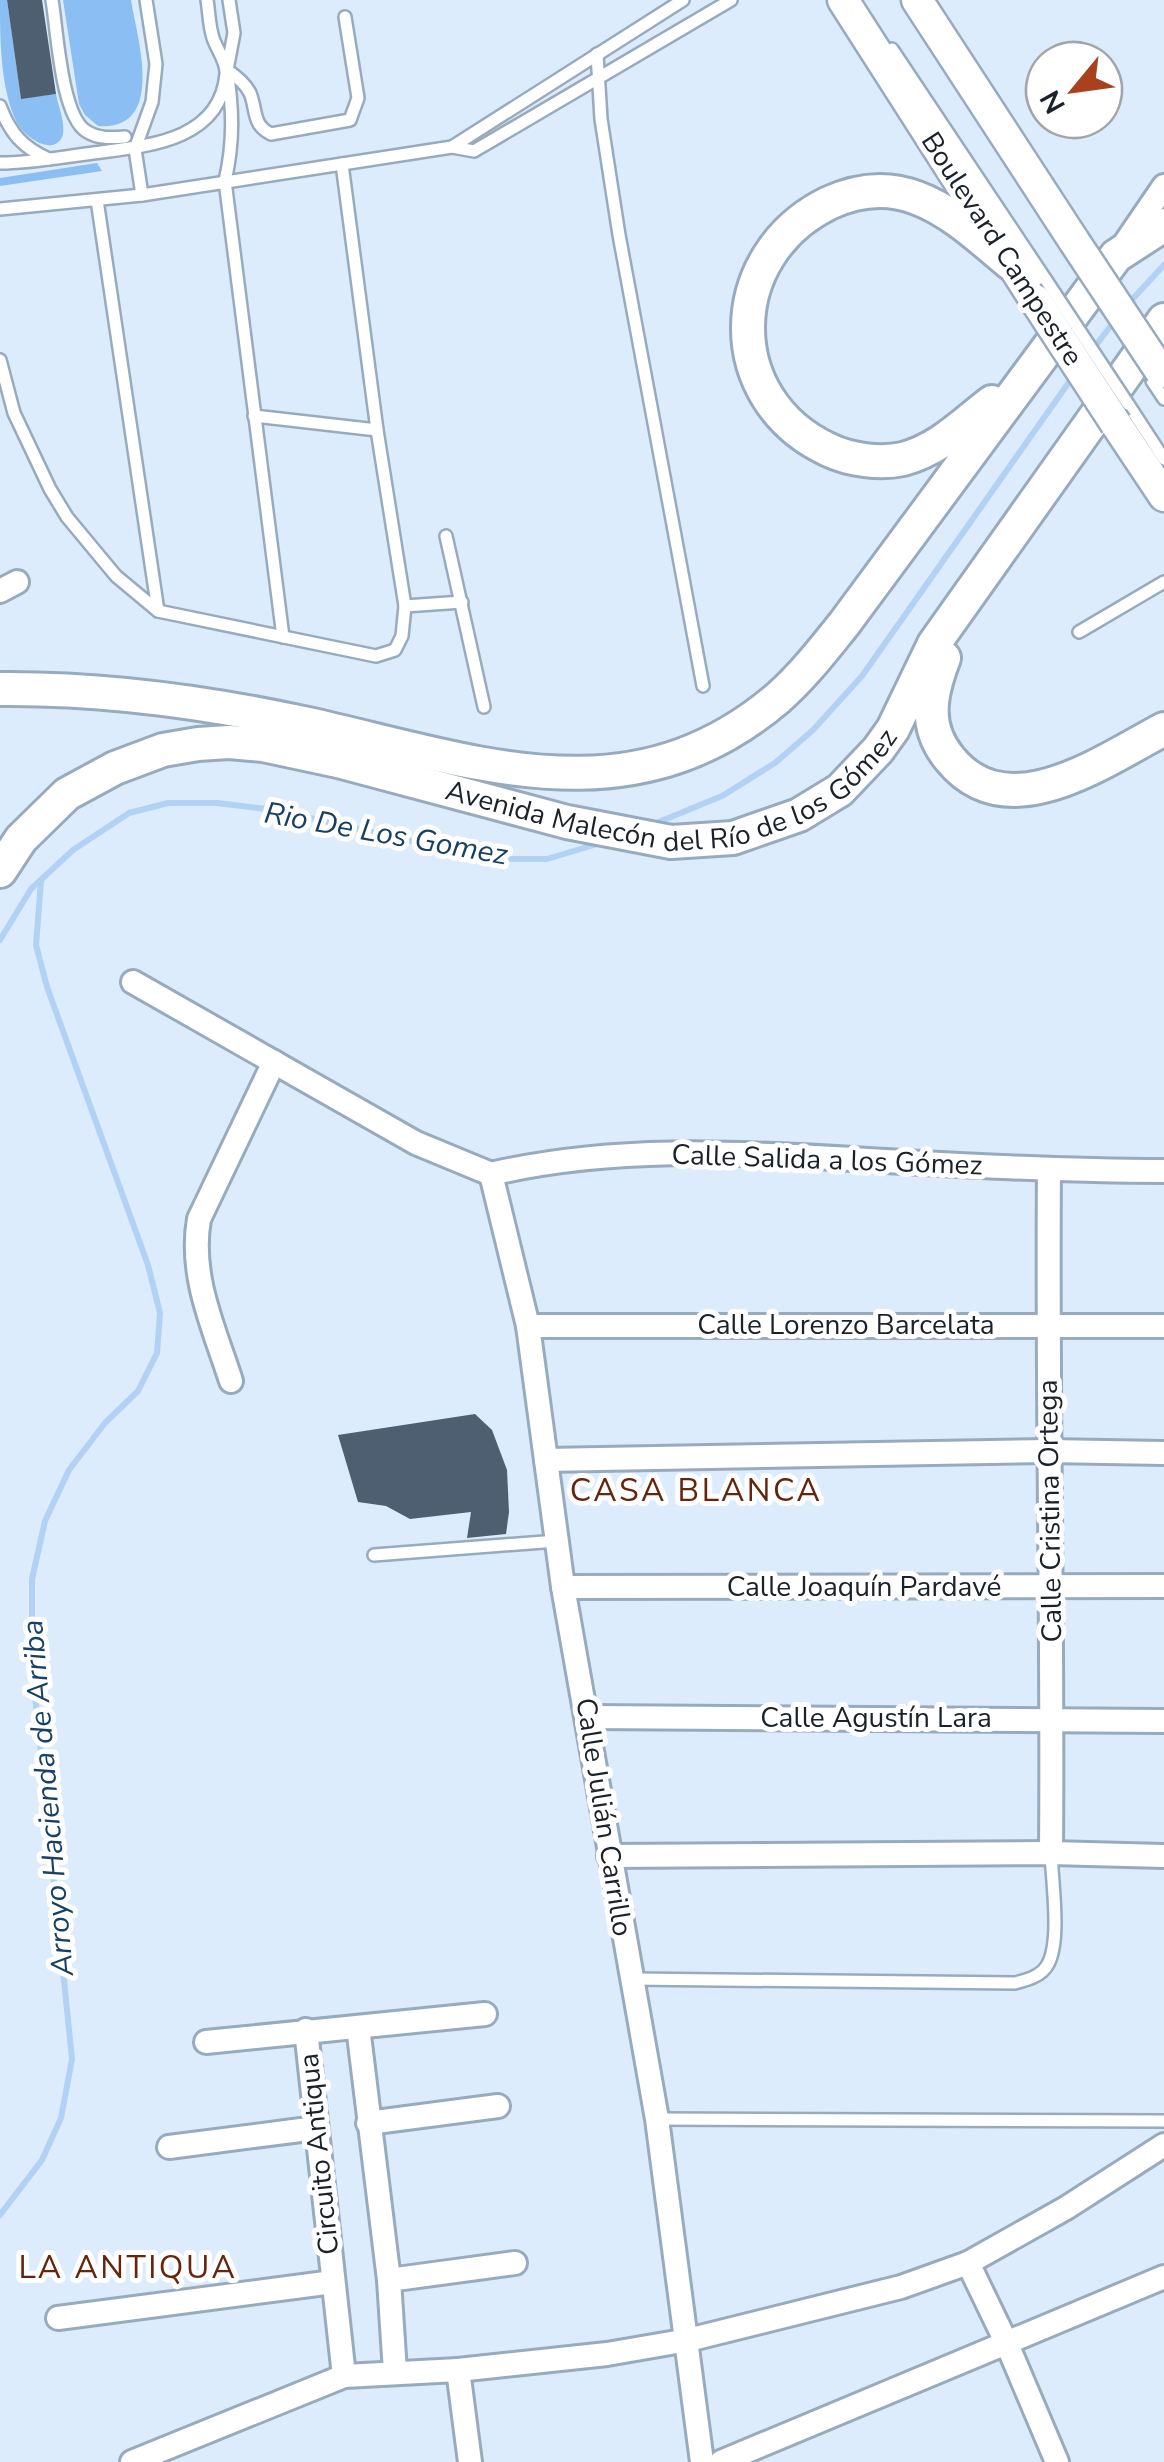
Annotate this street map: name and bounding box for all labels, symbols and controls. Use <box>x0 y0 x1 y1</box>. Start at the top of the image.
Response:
north arrow <box>1024 40 1124 140</box>
text: N <box>1031 83 1075 120</box>
street label: Boulevard Campestre <box>912 125 1092 373</box>
street label: Avenida Malecón del Río de los Gómez <box>441 721 906 861</box>
water label: Rio De Los Gomez <box>261 792 511 876</box>
street label: Calle Salida a los Gómez <box>671 1136 983 1184</box>
street label: Calle Lorenzo Barcelata <box>697 1306 995 1344</box>
street label: Calle Cristina Ortega <box>1029 1379 1071 1643</box>
district label: CASA BLANCA <box>570 1469 822 1512</box>
street label: Calle Joaquín Pardavé <box>727 1568 1001 1606</box>
water label: Arroyo Hacienda de Arriba <box>12 1618 84 1979</box>
street label: Calle Julián Carrillo <box>566 1695 642 1939</box>
street label: Calle Agustín Lara <box>760 1699 992 1737</box>
street label: Circuito Antiqua <box>290 2051 348 2257</box>
district label: LA ANTIQUA <box>19 2246 237 2289</box>

